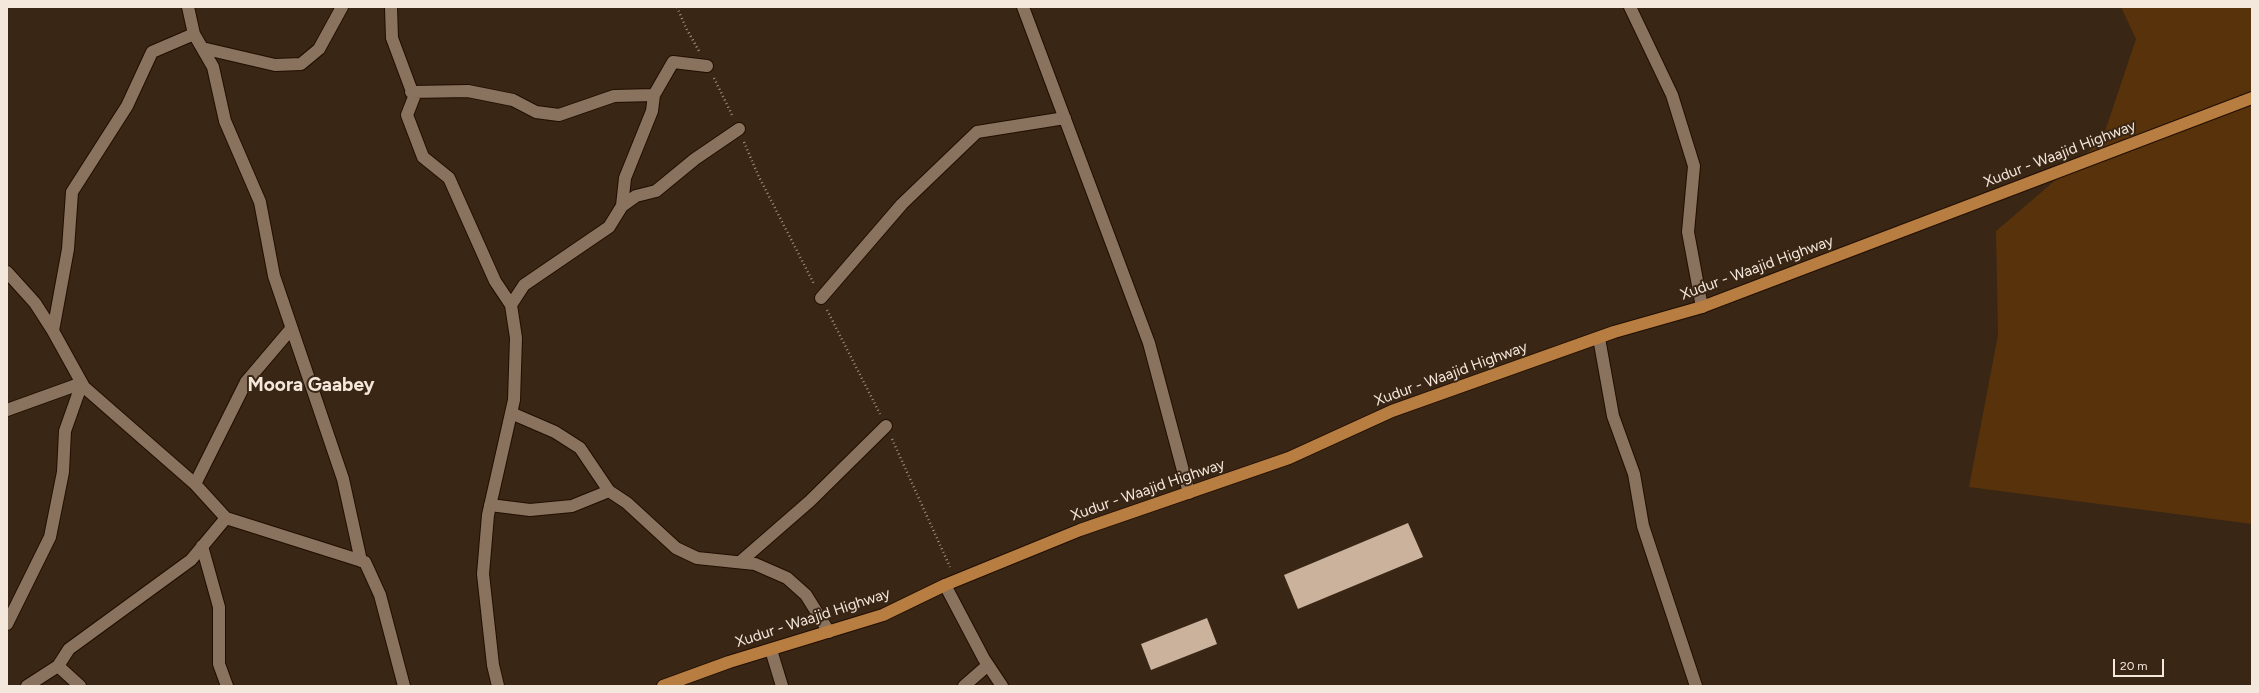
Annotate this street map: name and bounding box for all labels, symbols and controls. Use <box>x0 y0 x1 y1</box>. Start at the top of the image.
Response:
street label: Xudur - Waajid Highway <box>1981 117 2139 191</box>
street label: Xudur - Waajid Highway <box>1678 232 1836 304</box>
street label: Xudur - Waajid Highway <box>1372 338 1530 410</box>
district label: Moora Gaabey <box>248 374 374 396</box>
street label: Xudur - Waajid Highway <box>1069 455 1227 525</box>
street label: Xudur - Waajid Highway <box>733 585 893 651</box>
scale bar <box>2115 651 2166 677</box>
text: 20 m <box>2120 659 2148 673</box>

